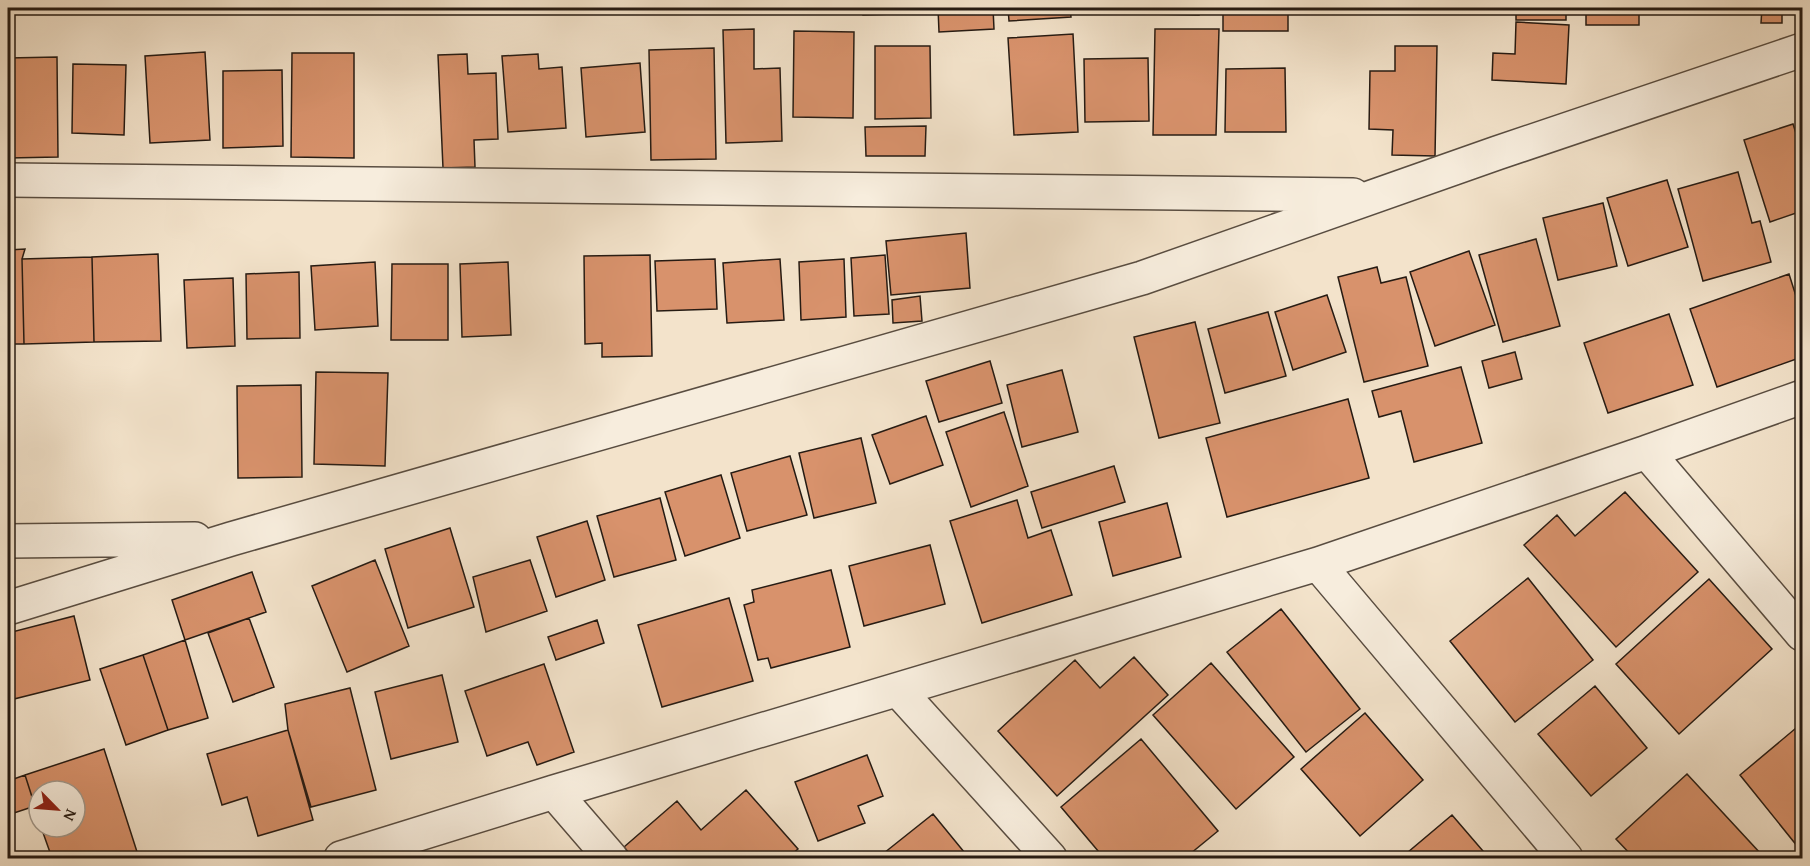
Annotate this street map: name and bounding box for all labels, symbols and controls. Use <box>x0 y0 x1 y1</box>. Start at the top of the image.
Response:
north arrow <box>27 779 87 839</box>
text: N <box>57 805 84 826</box>

